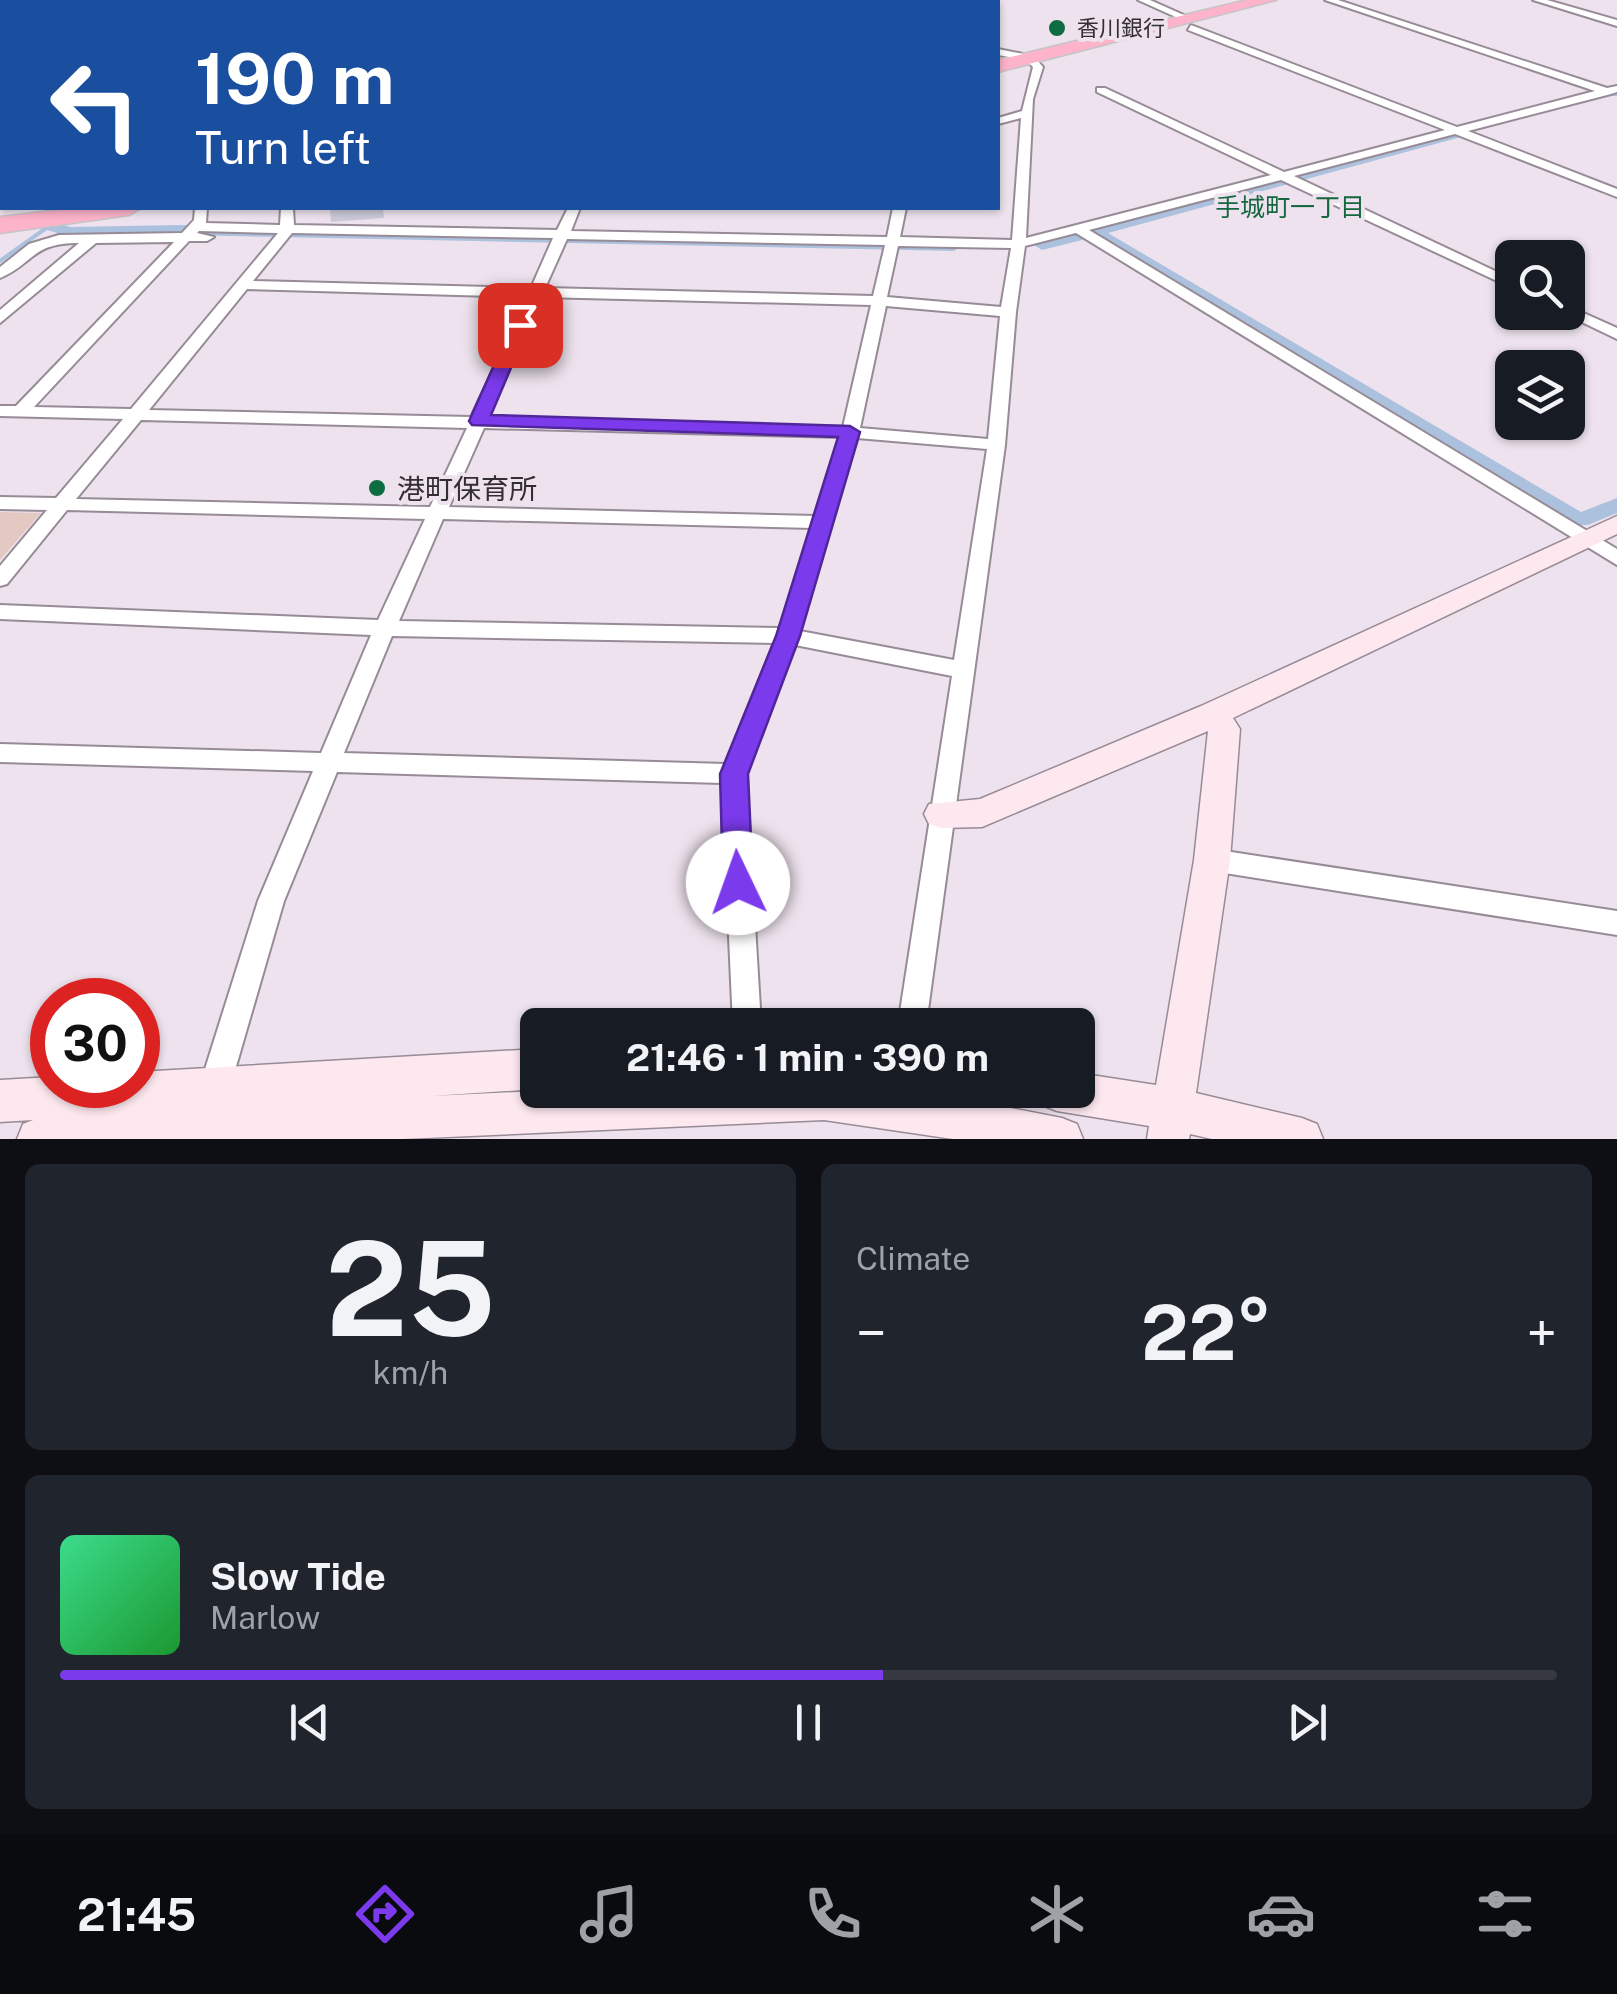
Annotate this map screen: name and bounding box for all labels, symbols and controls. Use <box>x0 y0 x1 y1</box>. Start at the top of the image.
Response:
place label: 香川銀行 <box>1077 15 1165 41</box>
marker: 香川銀行 <box>1046 17 1068 39</box>
text: 190 m <box>195 37 394 120</box>
icon: left <box>30 40 160 170</box>
text: Turn left <box>195 121 371 174</box>
district label: 手城町一丁目 <box>1215 192 1365 222</box>
map controls <box>1495 240 1585 440</box>
button: search <box>1495 240 1585 330</box>
pin <box>478 283 563 368</box>
icon: arrive <box>493 298 548 353</box>
button: layers <box>1495 350 1585 440</box>
place label: 港町保育所 <box>397 472 537 505</box>
marker: 港町保育所 <box>366 477 388 499</box>
position arrow <box>686 831 790 935</box>
speed limit sign: 30 <box>30 978 160 1108</box>
text: 21:46 · 1 min · 390 m <box>626 1035 989 1080</box>
text: 25 <box>325 1213 496 1365</box>
text: Climate <box>856 1240 970 1277</box>
text: 22° <box>1141 1289 1272 1377</box>
text: − <box>856 1301 887 1365</box>
text: + <box>1527 1301 1557 1365</box>
text: km/h <box>373 1354 448 1391</box>
text: Slow Tide <box>210 1554 386 1599</box>
text: Marlow <box>210 1599 320 1636</box>
icon: previous <box>282 1695 337 1750</box>
icon: pause <box>781 1695 836 1750</box>
icon: next <box>1280 1695 1335 1750</box>
icon: directions <box>350 1879 420 1949</box>
icon: music <box>574 1879 644 1949</box>
icon: phone <box>798 1879 868 1949</box>
icon: climate <box>1022 1879 1092 1949</box>
icon: car <box>1246 1879 1316 1949</box>
icon: filters <box>1470 1879 1540 1949</box>
text: 21:45 <box>77 1888 196 1941</box>

